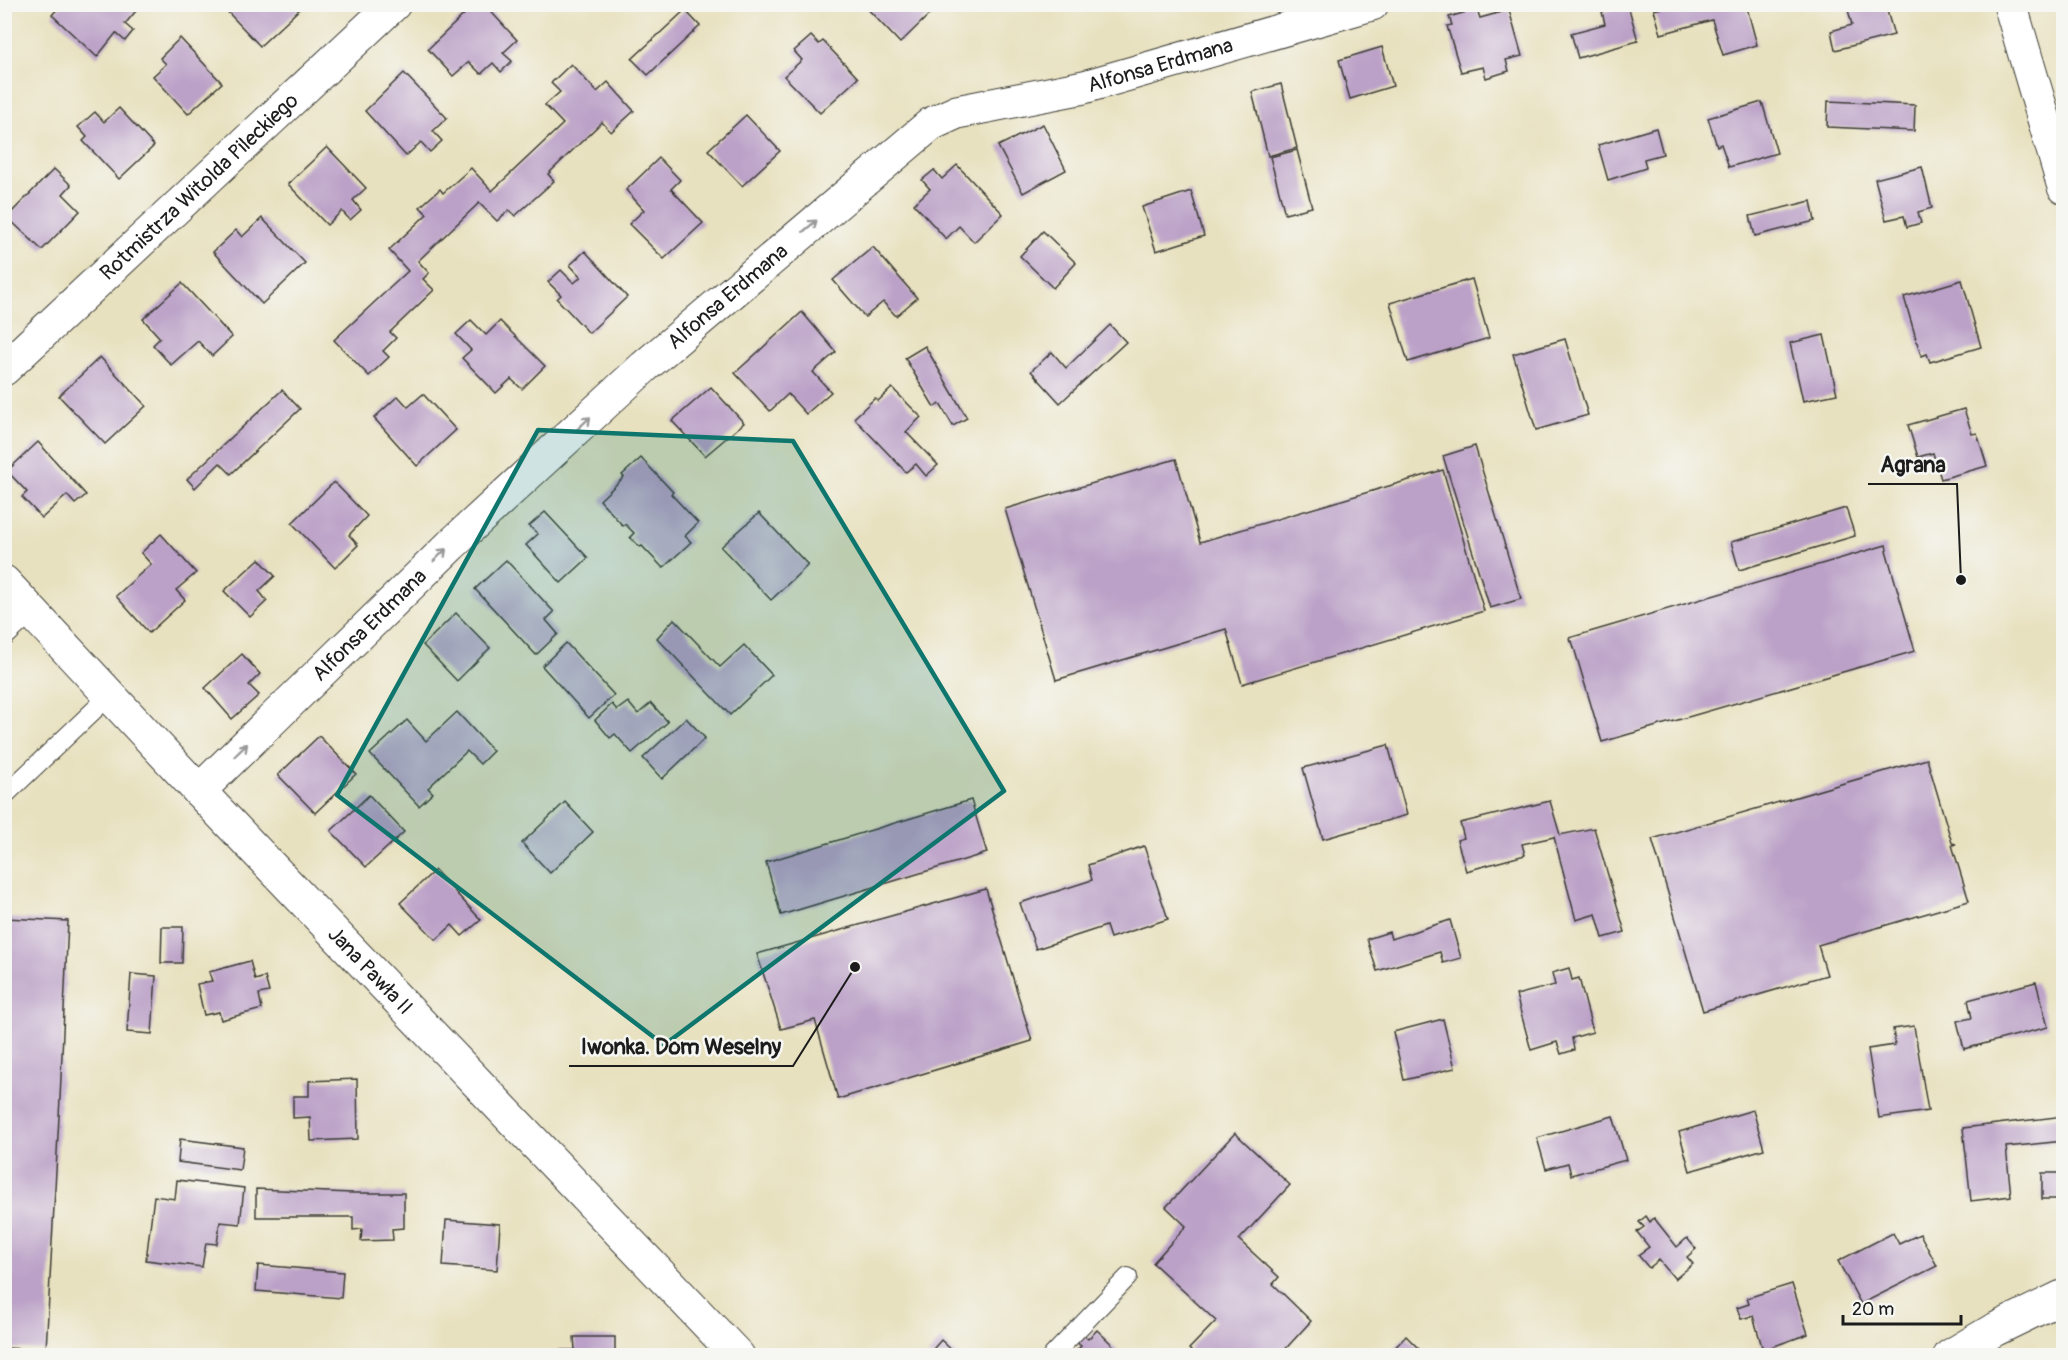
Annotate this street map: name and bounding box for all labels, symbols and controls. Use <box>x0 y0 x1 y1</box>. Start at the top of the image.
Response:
street label: Alfonsa Erdmana <box>1084 31 1236 99</box>
street label: Rotmistrza Witolda Pileckiego <box>94 87 304 286</box>
one-way arrow <box>802 220 818 233</box>
street label: Alfonsa Erdmana <box>661 238 793 355</box>
one-way arrow <box>576 416 591 430</box>
callout: Agrana <box>1868 444 1957 484</box>
text: Agrana <box>1880 451 1946 479</box>
one-way arrow <box>433 548 448 562</box>
street label: Alfonsa Erdmana <box>306 563 432 687</box>
one-way arrow <box>233 742 248 757</box>
street label: Jana Pawła II <box>322 921 419 1020</box>
callout: Iwonka. Dom Weselny <box>569 1026 793 1066</box>
text: Iwonka. Dom Weselny <box>581 1033 782 1061</box>
scale bar <box>1843 1288 1962 1326</box>
text: 20 m <box>1852 1298 1894 1321</box>

